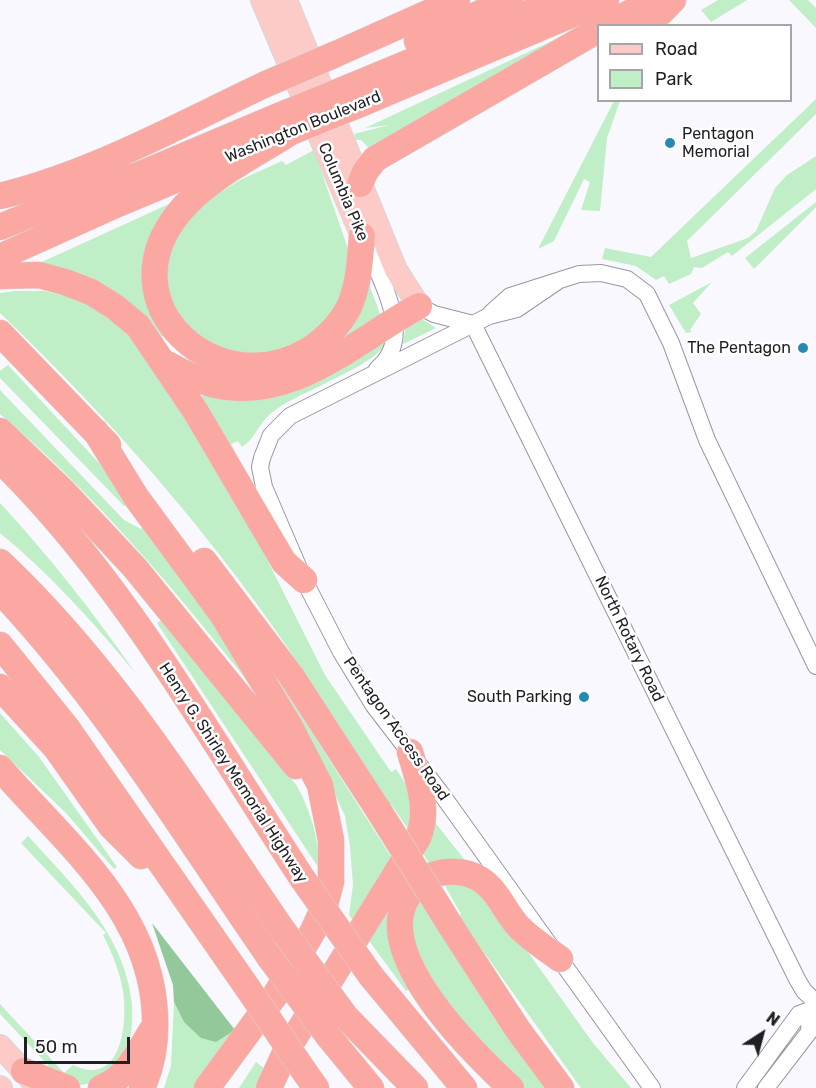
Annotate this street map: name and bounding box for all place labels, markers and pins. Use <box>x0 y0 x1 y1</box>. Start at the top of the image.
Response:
place label: Pentagon Memorial <box>682 124 754 162</box>
marker: Pentagon Memorial <box>663 136 677 150</box>
place label: The Pentagon <box>687 338 791 358</box>
marker: The Pentagon <box>796 341 810 355</box>
place label: South Parking <box>467 687 572 707</box>
marker: South Parking <box>577 690 591 704</box>

